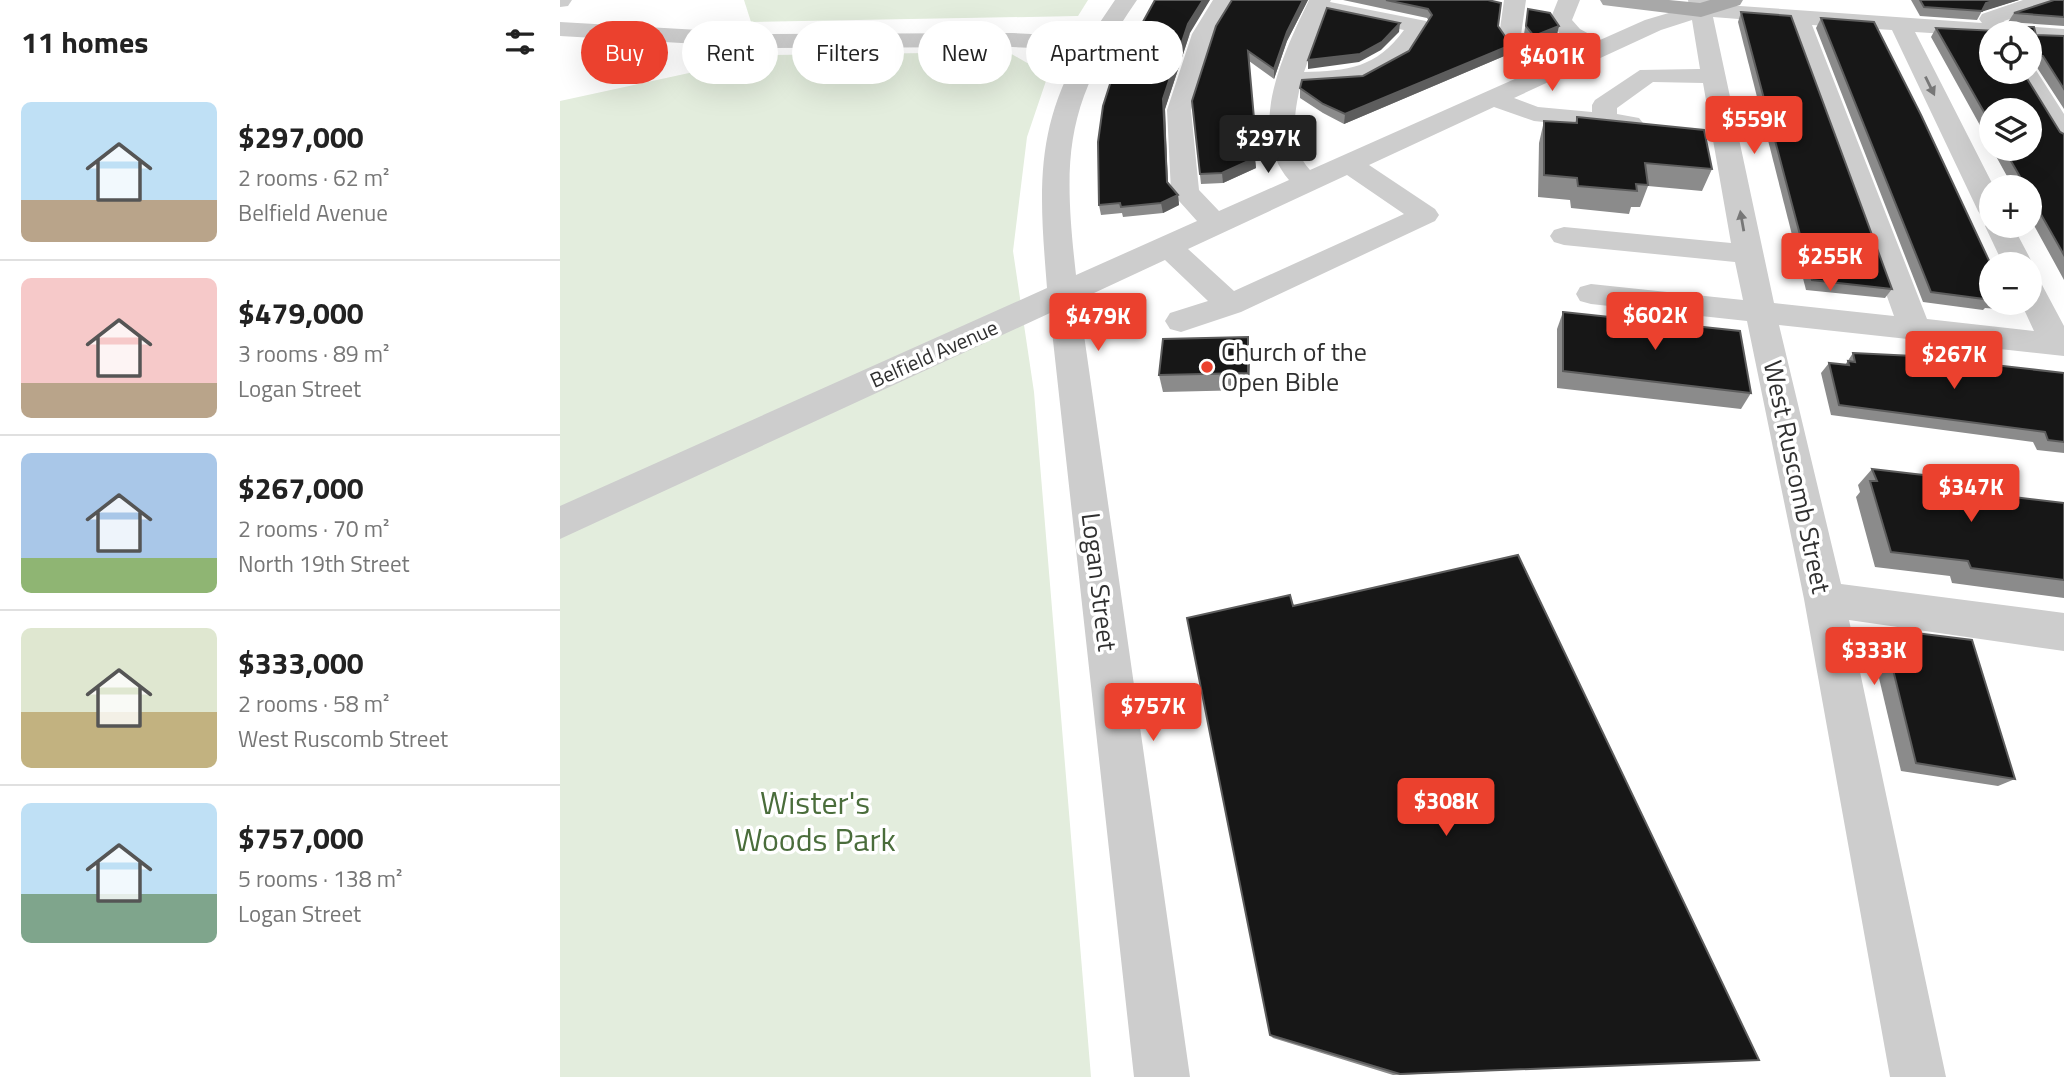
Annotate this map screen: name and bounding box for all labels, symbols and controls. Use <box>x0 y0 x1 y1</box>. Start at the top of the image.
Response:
text: 11 homes <box>21 19 148 65</box>
chip: Buy <box>581 21 668 84</box>
chip: Rent <box>682 21 778 84</box>
chip: Filters <box>792 21 904 84</box>
chip: New <box>918 21 1012 84</box>
chip: Apartment <box>1026 21 1183 84</box>
map controls <box>1979 21 2042 315</box>
button: locate <box>1979 21 2042 84</box>
icon: filters <box>501 23 539 61</box>
pin: $401K <box>1503 34 1601 93</box>
text: $401K <box>1519 38 1585 73</box>
one-way arrow <box>1924 76 1936 96</box>
pin: $559K <box>1705 96 1803 156</box>
button: layers <box>1979 98 2042 161</box>
text: $559K <box>1721 101 1787 136</box>
text: $297,000 <box>238 114 364 160</box>
pin: $297K <box>1219 116 1317 175</box>
text: $297K <box>1235 120 1301 155</box>
icon: home <box>77 130 161 214</box>
text: 2 rooms · 62 m² <box>238 160 389 195</box>
button: + <box>1979 175 2042 238</box>
text: Belfield Avenue <box>238 195 388 230</box>
one-way arrow <box>1736 210 1747 232</box>
pin: $255K <box>1781 233 1879 293</box>
text: $255K <box>1797 238 1863 273</box>
button: − <box>1979 252 2042 315</box>
text: $479,000 <box>238 290 364 336</box>
pin: $602K <box>1606 292 1704 352</box>
pin: $479K <box>1049 294 1147 353</box>
text: $602K <box>1622 297 1688 332</box>
text: $479K <box>1065 298 1131 333</box>
icon: home <box>77 306 161 390</box>
street label: Belfield Avenue <box>865 311 1003 396</box>
place label: Church of the Open Bible <box>1221 332 1367 401</box>
pin: $267K <box>1905 332 2003 391</box>
text: 3 rooms · 89 m² <box>238 336 389 371</box>
text: $267K <box>1921 336 1987 371</box>
street label: West Ruscomb Street <box>1754 357 1841 597</box>
marker: Church of the Open Bible <box>1199 359 1215 375</box>
text: Logan Street <box>238 371 361 406</box>
pin: $347K <box>1922 464 2020 524</box>
text: $267,000 <box>238 465 364 511</box>
text: $347K <box>1938 469 2004 504</box>
icon: home <box>77 481 161 565</box>
text: 2 rooms · 70 m² <box>238 511 389 546</box>
street label: Logan Street <box>1072 511 1127 653</box>
text: North 19th Street <box>238 546 410 581</box>
pin: $333K <box>1825 628 1923 687</box>
text: $333K <box>1841 632 1907 667</box>
text: $333,000 <box>238 640 364 686</box>
icon: home <box>77 656 161 740</box>
pin: $757K <box>1104 684 1202 743</box>
text: 2 rooms · 58 m² <box>238 686 389 721</box>
text: $757K <box>1120 688 1186 723</box>
text: West Ruscomb Street <box>238 721 448 756</box>
park label: Wister's Woods Park <box>734 778 896 863</box>
pin: $308K <box>1397 778 1495 838</box>
text: $308K <box>1413 783 1479 818</box>
text: $757,000 <box>238 815 364 861</box>
icon: home <box>77 831 161 915</box>
text: 5 rooms · 138 m² <box>238 861 402 896</box>
text: Logan Street <box>238 896 361 931</box>

